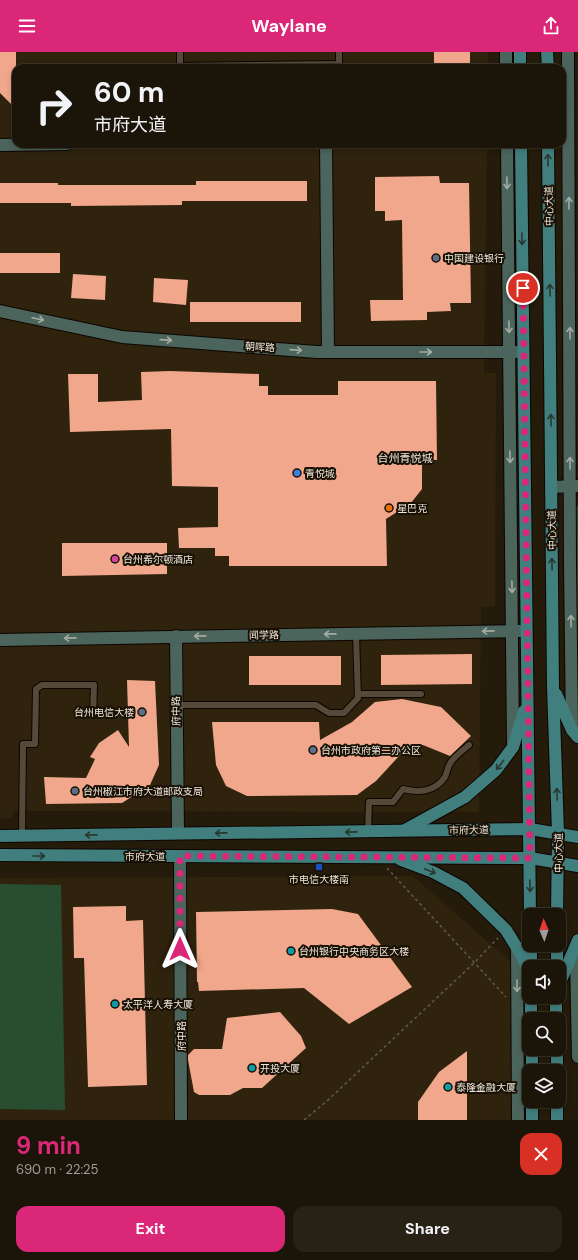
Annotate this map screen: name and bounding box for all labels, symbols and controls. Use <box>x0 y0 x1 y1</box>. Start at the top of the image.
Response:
text: Waylane <box>251 14 327 38</box>
icon: menu <box>16 15 38 37</box>
icon: share <box>540 15 562 37</box>
text: 60 m <box>94 74 164 111</box>
icon: right <box>28 80 80 132</box>
text: 市府大道 <box>94 113 166 137</box>
one-way arrow <box>545 154 552 167</box>
one-way arrow <box>503 176 511 189</box>
street label: 中心大道 <box>542 186 556 226</box>
one-way arrow <box>565 197 573 210</box>
one-way arrow <box>518 232 526 245</box>
place label: 中国建设银行 <box>444 252 504 265</box>
marker: 中国建设银行 <box>431 253 441 263</box>
pin <box>506 271 540 305</box>
icon: arrive <box>512 277 534 299</box>
one-way arrow <box>546 284 554 297</box>
one-way arrow <box>31 316 44 324</box>
one-way arrow <box>505 320 513 333</box>
one-way arrow <box>566 327 574 340</box>
one-way arrow <box>159 337 172 344</box>
street label: 朝晖路 <box>245 339 275 355</box>
one-way arrow <box>289 347 302 354</box>
one-way arrow <box>419 348 432 356</box>
one-way arrow <box>547 414 555 427</box>
one-way arrow <box>506 450 514 463</box>
district label: 台州青悦城 <box>378 451 433 465</box>
one-way arrow <box>566 457 574 470</box>
place label: 青悦城 <box>305 467 335 480</box>
marker: 青悦城 <box>292 468 302 478</box>
place label: 星巴克 <box>397 502 427 515</box>
marker: 星巴克 <box>384 503 394 513</box>
street label: 中心大道 <box>545 510 559 550</box>
place label: 台州希尔顿酒店 <box>123 553 193 566</box>
marker: 台州希尔顿酒店 <box>110 554 120 564</box>
one-way arrow <box>548 558 556 571</box>
one-way arrow <box>508 580 516 593</box>
one-way arrow <box>567 615 575 628</box>
one-way arrow <box>482 627 495 635</box>
street label: 闻学路 <box>249 628 279 642</box>
one-way arrow <box>324 630 337 638</box>
one-way arrow <box>194 632 207 640</box>
one-way arrow <box>64 634 77 642</box>
street label: 府中路 <box>169 696 183 726</box>
place label: 台州电信大楼 <box>74 706 134 719</box>
marker: 台州电信大楼 <box>137 707 147 717</box>
place label: 台州市政府第二办公区 <box>321 744 421 757</box>
marker: 台州市政府第二办公区 <box>308 745 318 755</box>
one-way arrow <box>495 759 504 770</box>
place label: 台州椒江市府大道邮政支局 <box>83 785 203 798</box>
marker: 台州椒江市府大道邮政支局 <box>70 786 80 796</box>
one-way arrow <box>553 788 561 801</box>
street label: 市府大道 <box>449 823 489 837</box>
one-way arrow <box>345 828 358 835</box>
one-way arrow <box>215 829 228 837</box>
one-way arrow <box>85 831 98 839</box>
street label: 中心大道 <box>552 833 565 873</box>
street label: 市府大道 <box>125 850 165 863</box>
one-way arrow <box>32 852 45 860</box>
marker: 市电信大楼南 <box>314 862 324 872</box>
one-way arrow <box>424 868 436 875</box>
place label: 市电信大楼南 <box>289 873 349 886</box>
one-way arrow <box>526 879 534 892</box>
north arrow <box>522 908 566 952</box>
map controls <box>522 908 566 1108</box>
position arrow <box>159 928 201 970</box>
place label: 台州银行中央商务区大楼 <box>299 945 409 958</box>
marker: 台州银行中央商务区大楼 <box>286 946 296 956</box>
button: sound <box>522 960 566 1004</box>
one-way arrow <box>513 979 521 992</box>
place label: 太平洋人寿大厦 <box>123 998 193 1011</box>
marker: 太平洋人寿大厦 <box>110 999 120 1009</box>
button: search <box>522 1012 566 1056</box>
street label: 府中路 <box>175 1021 188 1051</box>
place label: 开投大厦 <box>260 1062 300 1075</box>
marker: 开投大厦 <box>247 1063 257 1073</box>
button: layers <box>522 1064 566 1108</box>
place label: 泰隆金融大厦 <box>456 1081 516 1094</box>
marker: 泰隆金融大厦 <box>443 1082 453 1092</box>
text: 9 min <box>16 1130 81 1161</box>
button: close <box>520 1133 562 1175</box>
text: 690 m · 22:25 <box>16 1161 99 1178</box>
button: Exit <box>16 1206 285 1252</box>
button: Share <box>293 1206 562 1252</box>

